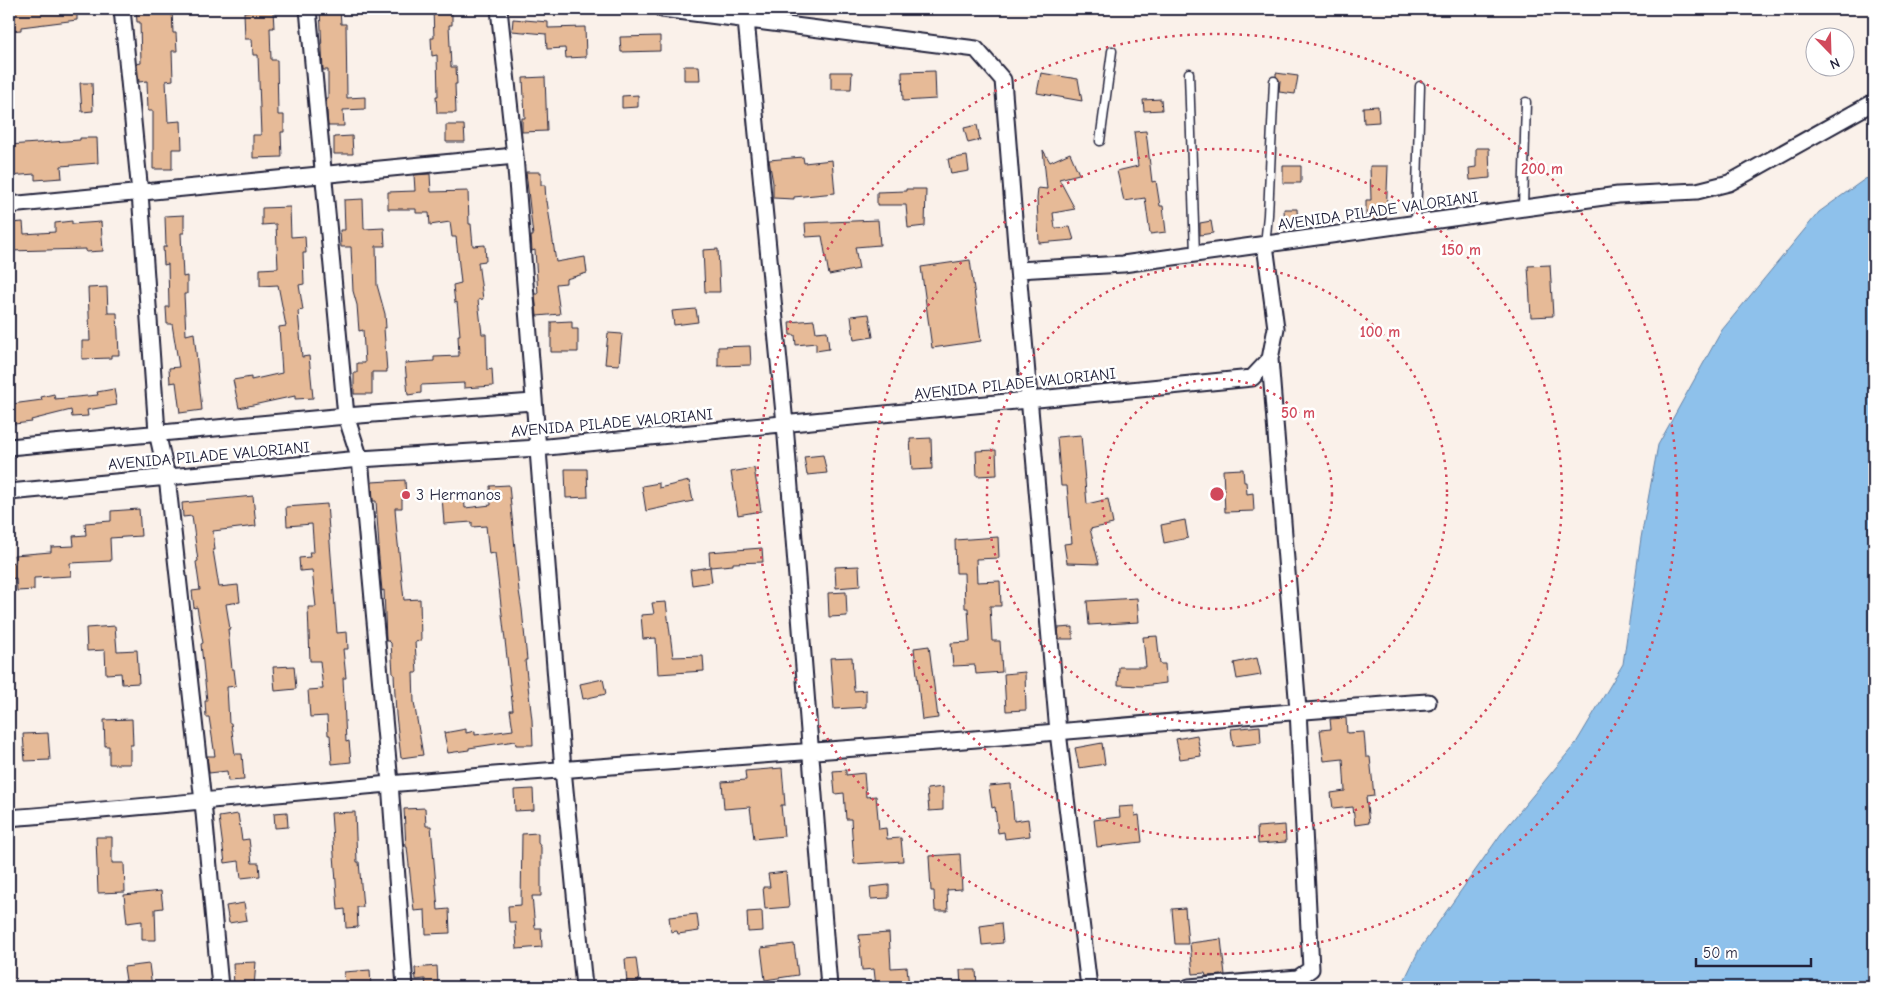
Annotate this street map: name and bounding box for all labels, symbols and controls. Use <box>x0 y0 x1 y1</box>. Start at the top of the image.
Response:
north arrow <box>1806 28 1856 78</box>
text: N <box>1827 54 1842 73</box>
text: 200 m <box>1521 160 1563 178</box>
street label: AVENIDA PILADE VALORIANI <box>1276 188 1480 234</box>
text: 150 m <box>1441 241 1481 259</box>
text: 100 m <box>1360 323 1400 341</box>
street label: AVENIDA PILADE VALORIANI <box>913 364 1117 404</box>
text: 50 m <box>1281 404 1315 422</box>
street label: AVENIDA PILADE VALORIANI <box>510 405 714 441</box>
street label: AVENIDA PILADE VALORIANI <box>107 438 311 474</box>
centre of rings <box>1208 485 1226 503</box>
place label: 3 Hermanos <box>416 486 501 504</box>
marker: 3 Hermanos <box>400 489 412 501</box>
scale bar <box>1696 936 1810 968</box>
text: 50 m <box>1703 944 1738 962</box>

